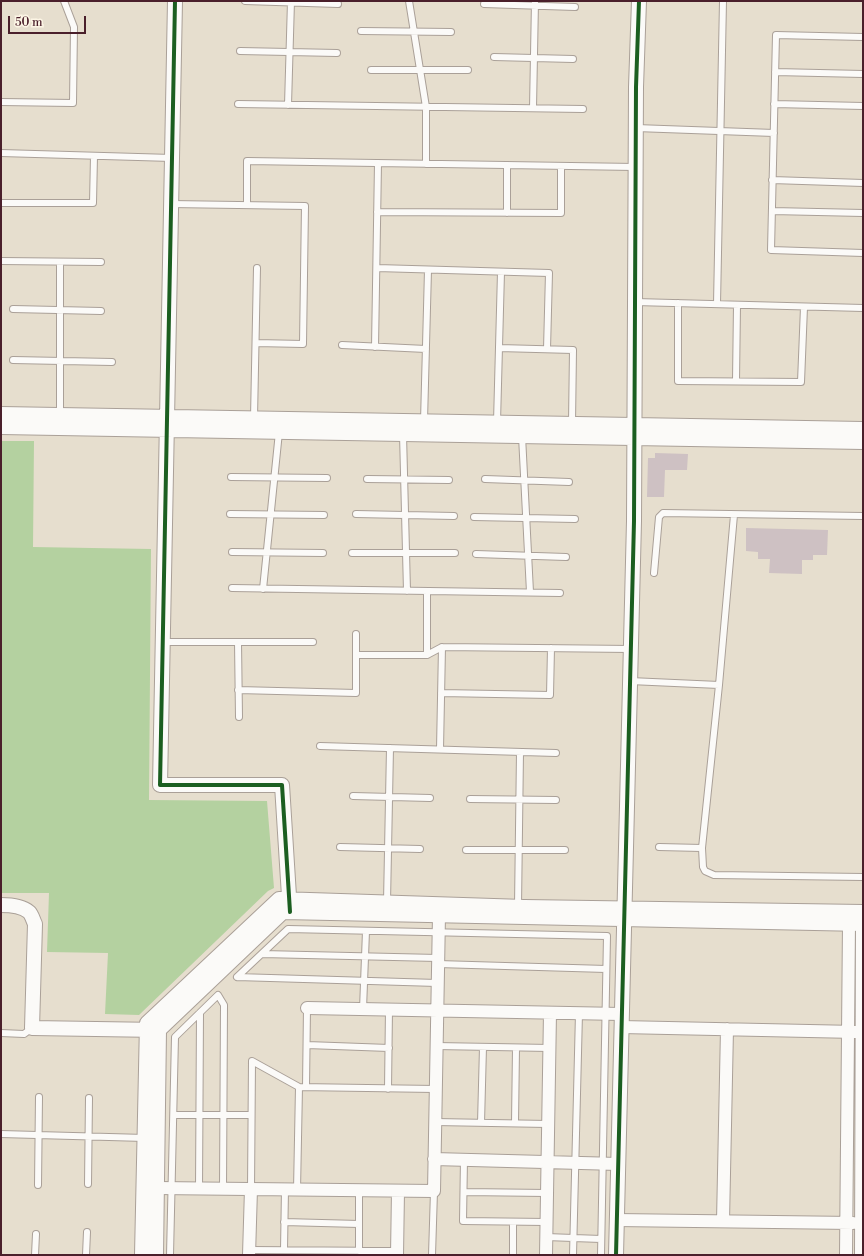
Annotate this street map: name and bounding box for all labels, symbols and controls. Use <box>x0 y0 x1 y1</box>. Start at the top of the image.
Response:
scale bar <box>10 8 88 34</box>
text: 50 m <box>15 15 43 30</box>

